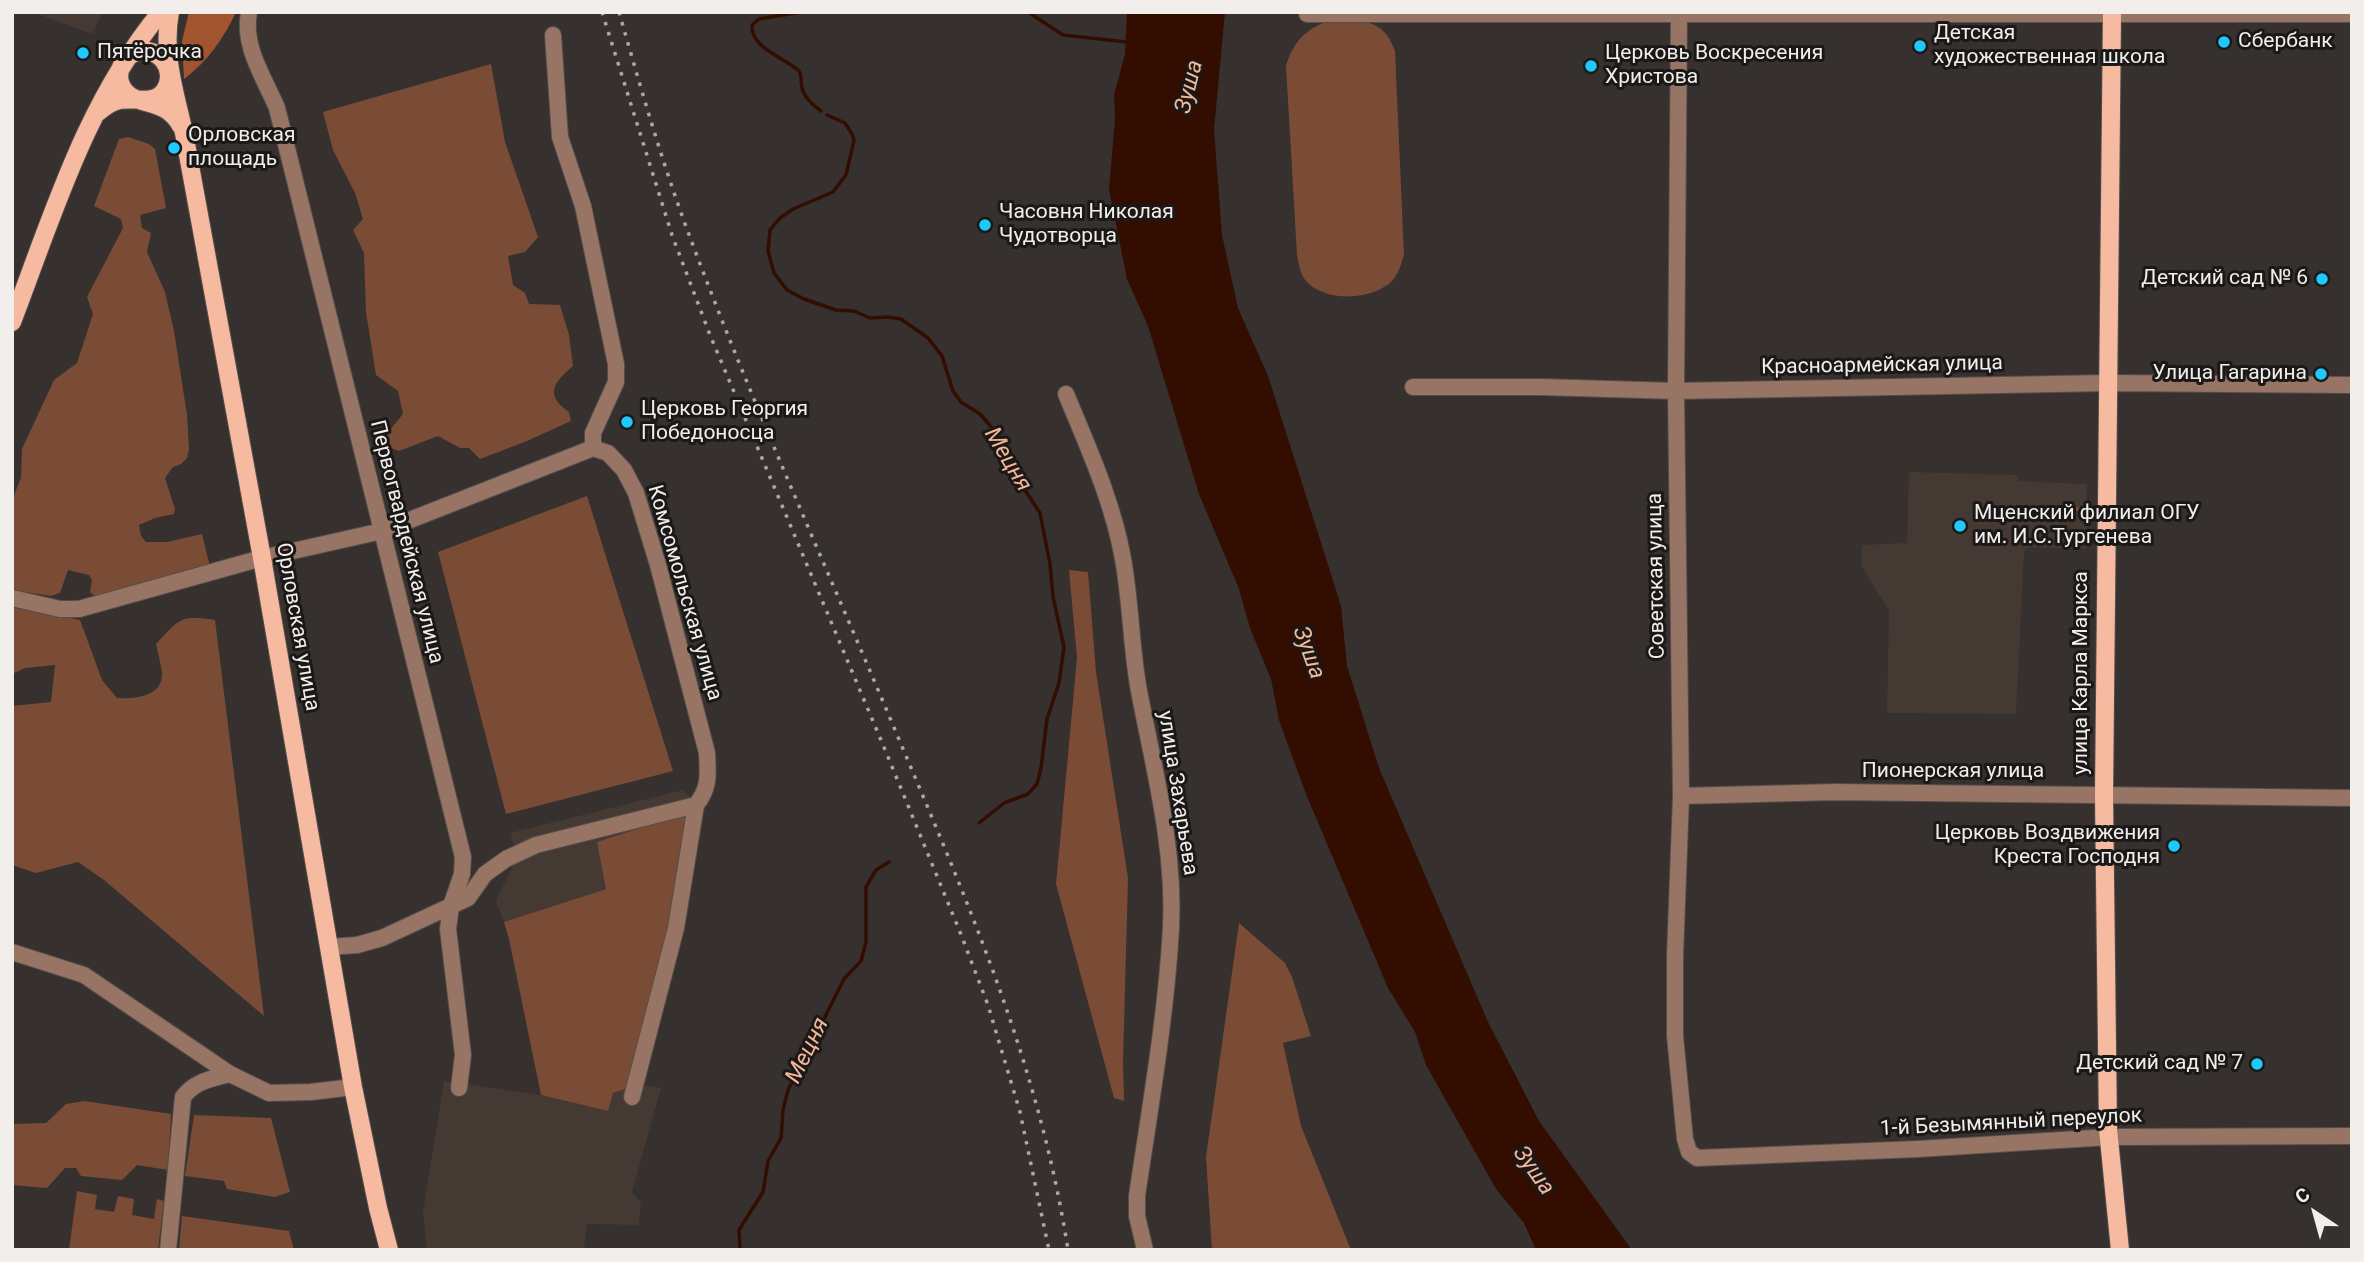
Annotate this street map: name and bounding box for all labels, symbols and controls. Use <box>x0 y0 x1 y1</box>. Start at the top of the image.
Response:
place label: Детская художественная школа <box>1934 21 2165 71</box>
place label: Сбербанк <box>2238 29 2333 55</box>
marker: Сбербанк <box>2216 34 2232 50</box>
marker: Детская художественная школа <box>1912 38 1928 54</box>
place label: Пятёрочка <box>97 40 202 66</box>
place label: Церковь Воскресения Христова <box>1605 41 1823 91</box>
marker: Пятёрочка <box>75 45 91 61</box>
water label: Зуша <box>1170 57 1210 117</box>
marker: Церковь Воскресения Христова <box>1583 58 1599 74</box>
place label: Орловская площадь <box>188 123 296 173</box>
marker: Орловская площадь <box>166 140 182 156</box>
place label: Часовня Николая Чудотворца <box>999 200 1174 250</box>
marker: Часовня Николая Чудотворца <box>977 217 993 233</box>
place label: Детский сад № 6 <box>2141 266 2308 292</box>
marker: Детский сад № 6 <box>2314 271 2330 287</box>
street label: Красноармейская улица <box>1761 351 2003 381</box>
place label: Улица Гагарина <box>2153 361 2307 387</box>
marker: Улица Гагарина <box>2313 366 2329 382</box>
place label: Церковь Георгия Победоносца <box>641 397 808 447</box>
marker: Церковь Георгия Победоносца <box>619 414 635 430</box>
street label: Первогвардейская улица <box>364 418 448 666</box>
water label: Мецня <box>977 423 1037 497</box>
street label: Комсомольская улица <box>641 482 727 704</box>
street label: Советская улица <box>1643 493 1671 659</box>
place label: Мценский филиал ОГУ им. И.С.Тургенева <box>1974 501 2200 551</box>
marker: Мценский филиал ОГУ им. И.С.Тургенева <box>1952 518 1968 534</box>
street label: Орловская улица <box>270 541 324 713</box>
street label: улица Карла Маркса <box>2069 571 2095 775</box>
water label: Зуша <box>1286 623 1330 683</box>
street label: улица Захарьева <box>1152 709 1202 877</box>
street label: Пионерская улица <box>1862 759 2044 785</box>
place label: Церковь Воздвижения Креста Господня <box>1935 821 2160 871</box>
marker: Церковь Воздвижения Креста Господня <box>2166 838 2182 854</box>
water label: Мецня <box>780 1014 836 1088</box>
place label: Детский сад № 7 <box>2076 1051 2243 1077</box>
marker: Детский сад № 7 <box>2249 1056 2265 1072</box>
street label: 1-й Безымянный переулок <box>1879 1104 2143 1142</box>
water label: Зуша <box>1506 1141 1560 1201</box>
north arrow <box>2280 1178 2350 1248</box>
text: С <box>2291 1183 2314 1209</box>

